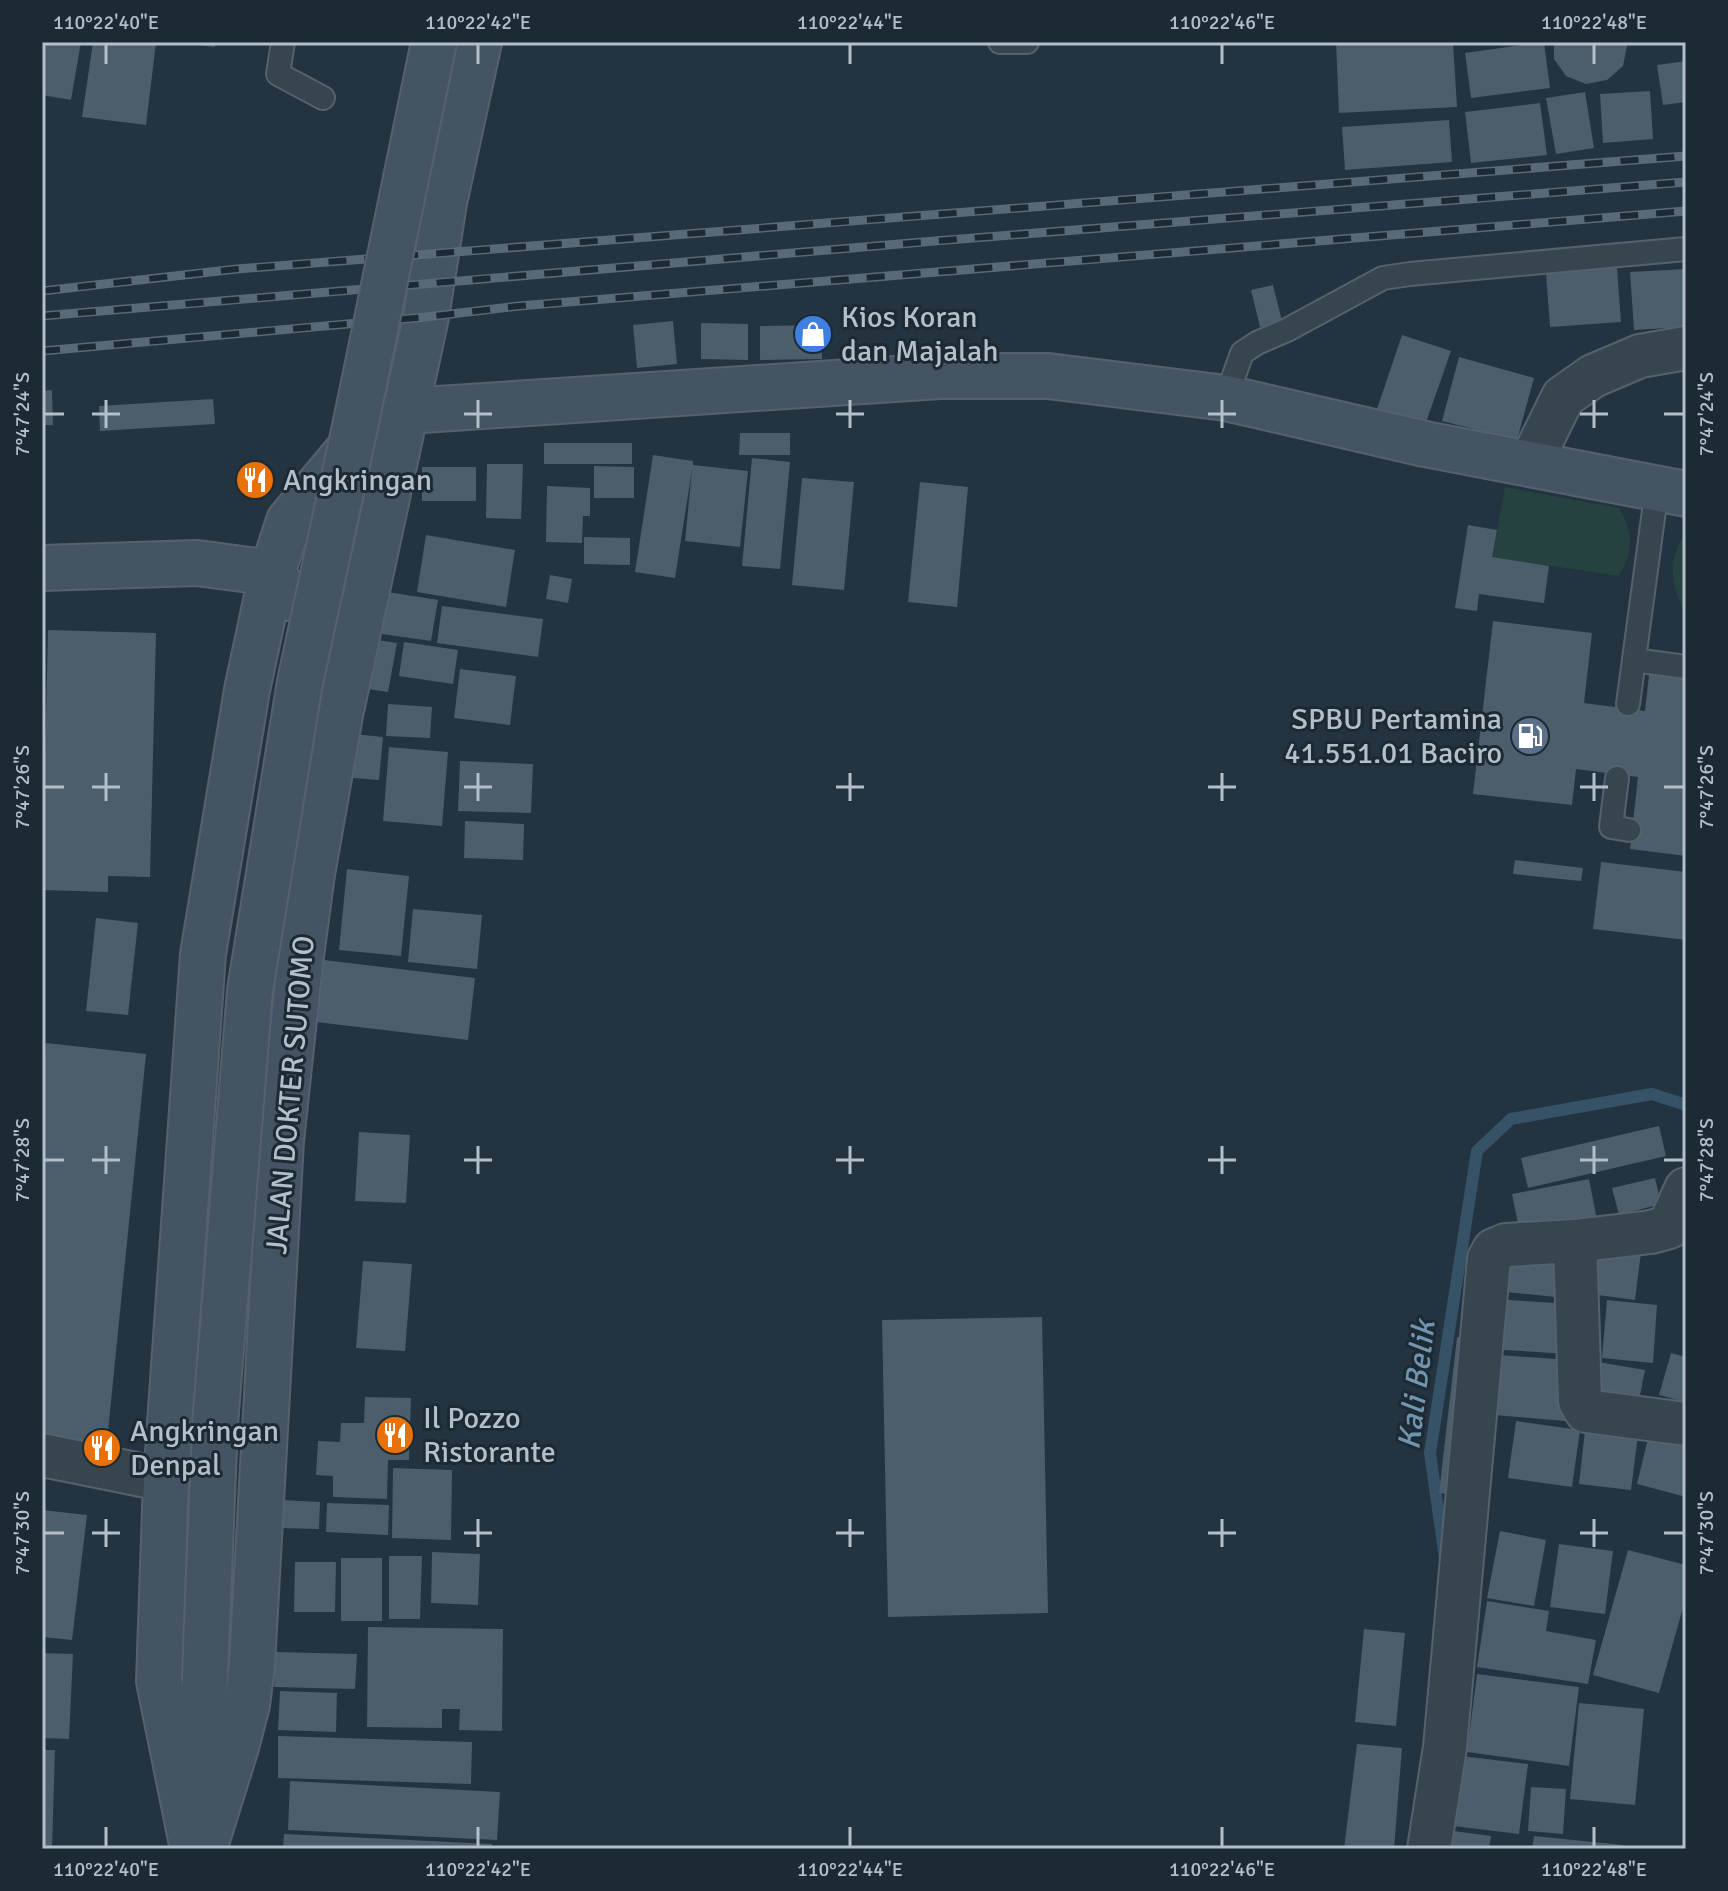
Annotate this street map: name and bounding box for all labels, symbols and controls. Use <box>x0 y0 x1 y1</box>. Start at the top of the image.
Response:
text: 110°22'40"E <box>53 10 159 35</box>
text: 110°22'42"E <box>425 10 531 35</box>
text: 110°22'44"E <box>797 10 903 35</box>
text: 110°22'46"E <box>1169 10 1275 35</box>
text: 110°22'48"E <box>1541 10 1647 35</box>
place label: Kios Koran dan Majalah <box>841 299 999 370</box>
shop icon: Kios Koran dan Majalah <box>792 313 834 355</box>
text: 7°47'24"S <box>10 372 35 456</box>
text: 7°47'24"S <box>1694 372 1719 456</box>
restaurant icon: Angkringan <box>234 459 276 501</box>
place label: Angkringan <box>283 462 432 499</box>
place label: SPBU Pertamina 41.551.01 Baciro <box>1284 701 1502 772</box>
fuel station icon: SPBU Pertamina 41.551.01 Baciro <box>1509 715 1551 757</box>
text: 7°47'26"S <box>10 745 35 829</box>
text: 7°47'26"S <box>1694 745 1719 829</box>
street label: JALAN DOKTER SUTOMO <box>258 934 323 1256</box>
text: 7°47'28"S <box>10 1118 35 1202</box>
text: 7°47'28"S <box>1694 1118 1719 1202</box>
water label: Kali Belik <box>1389 1315 1444 1452</box>
place label: Il Pozzo Ristorante <box>423 1400 556 1471</box>
place label: Angkringan Denpal <box>130 1413 279 1484</box>
restaurant icon: Il Pozzo Ristorante <box>374 1414 416 1456</box>
restaurant icon: Angkringan Denpal <box>81 1427 123 1469</box>
text: 7°47'30"S <box>10 1491 35 1575</box>
text: 7°47'30"S <box>1694 1491 1719 1575</box>
text: 110°22'40"E <box>53 1857 159 1882</box>
text: 110°22'42"E <box>425 1857 531 1882</box>
text: 110°22'44"E <box>797 1857 903 1882</box>
text: 110°22'46"E <box>1169 1857 1275 1882</box>
text: 110°22'48"E <box>1541 1857 1647 1882</box>

